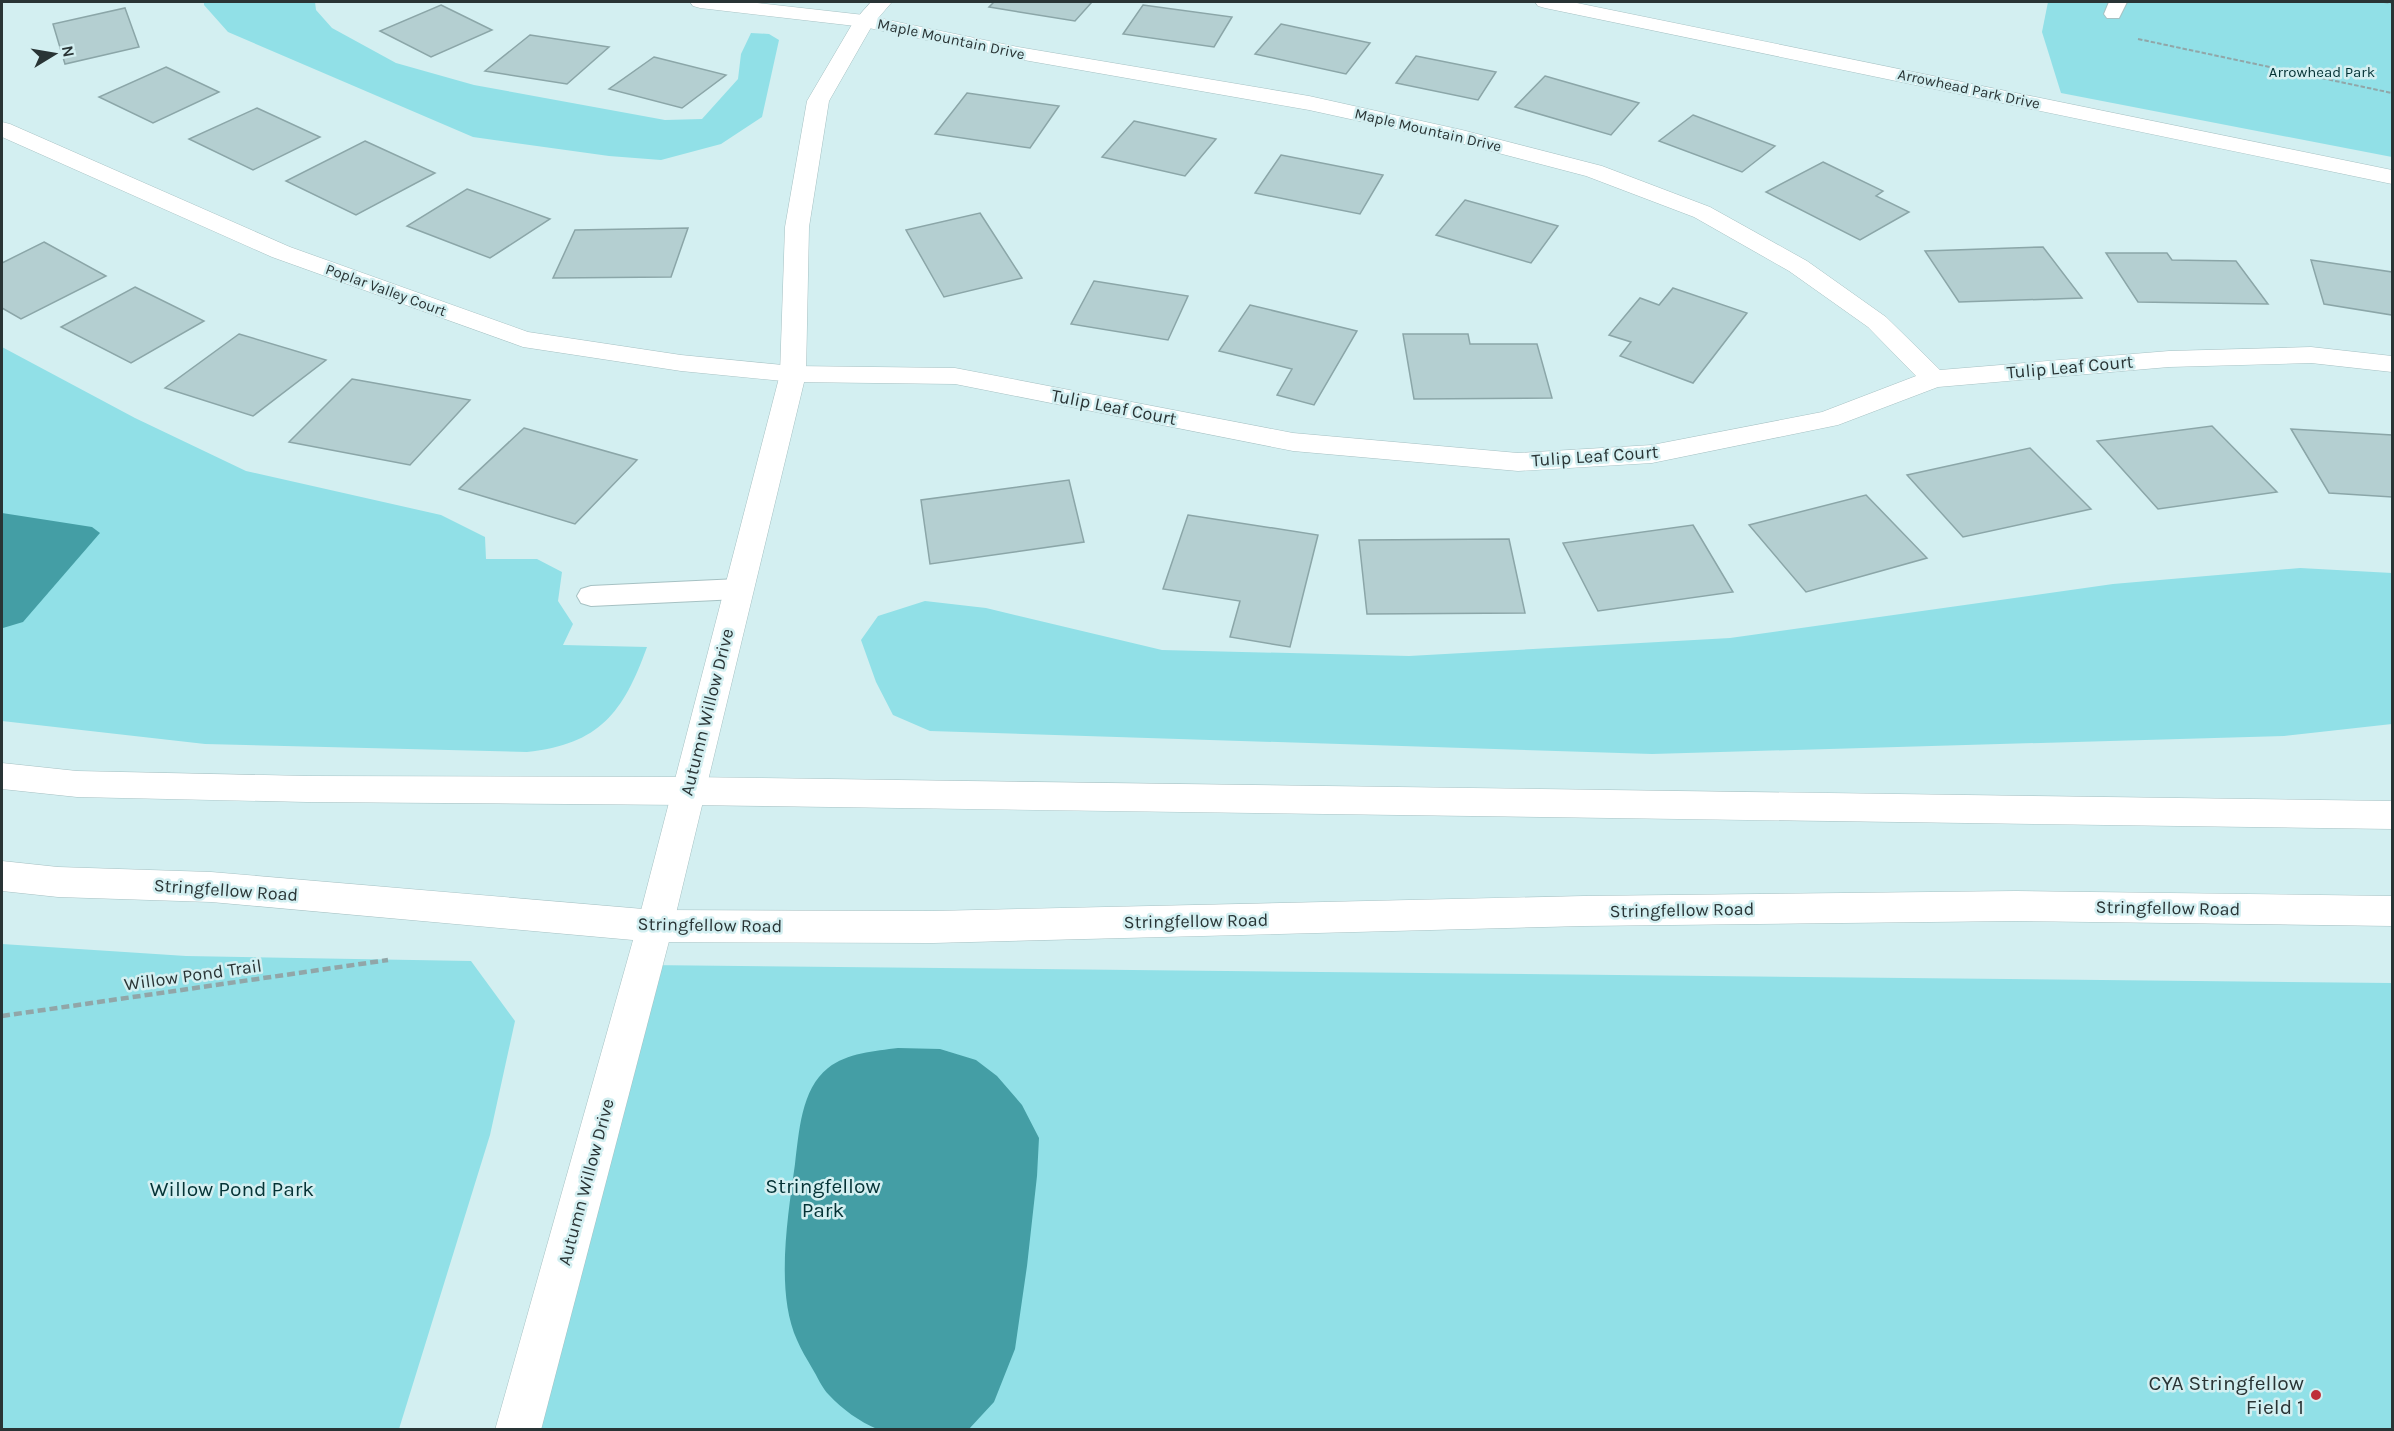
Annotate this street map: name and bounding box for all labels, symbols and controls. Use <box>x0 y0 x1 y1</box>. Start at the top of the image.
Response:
street label: Maple Mountain Drive <box>876 15 1026 63</box>
north arrow <box>24 24 84 84</box>
text: N <box>58 44 79 59</box>
park label: Arrowhead Park <box>2269 63 2375 81</box>
street label: Arrowhead Park Drive <box>1896 65 2042 113</box>
street label: Maple Mountain Drive <box>1353 104 1503 156</box>
street label: Poplar Valley Court <box>323 260 449 320</box>
street label: Tulip Leaf Court <box>2006 350 2134 383</box>
street label: Tulip Leaf Court <box>1050 384 1179 430</box>
street label: Tulip Leaf Court <box>1531 441 1659 471</box>
street label: Autumn Willow Drive <box>676 626 738 798</box>
street label: Stringfellow Road <box>153 874 299 906</box>
street label: Stringfellow Road <box>2096 896 2240 920</box>
street label: Stringfellow Road <box>1610 898 1754 922</box>
street label: Stringfellow Road <box>1124 909 1268 933</box>
street label: Stringfellow Road <box>638 913 782 937</box>
street label: Willow Pond Trail <box>123 954 263 996</box>
street label: Autumn Willow Drive <box>553 1096 619 1268</box>
park label: Stringfellow Park <box>765 1174 881 1222</box>
park label: Willow Pond Park <box>150 1177 314 1201</box>
place label: CYA Stringfellow Field 1 <box>2149 1371 2304 1419</box>
marker: CYA Stringfellow Field 1 <box>2309 1388 2323 1402</box>

